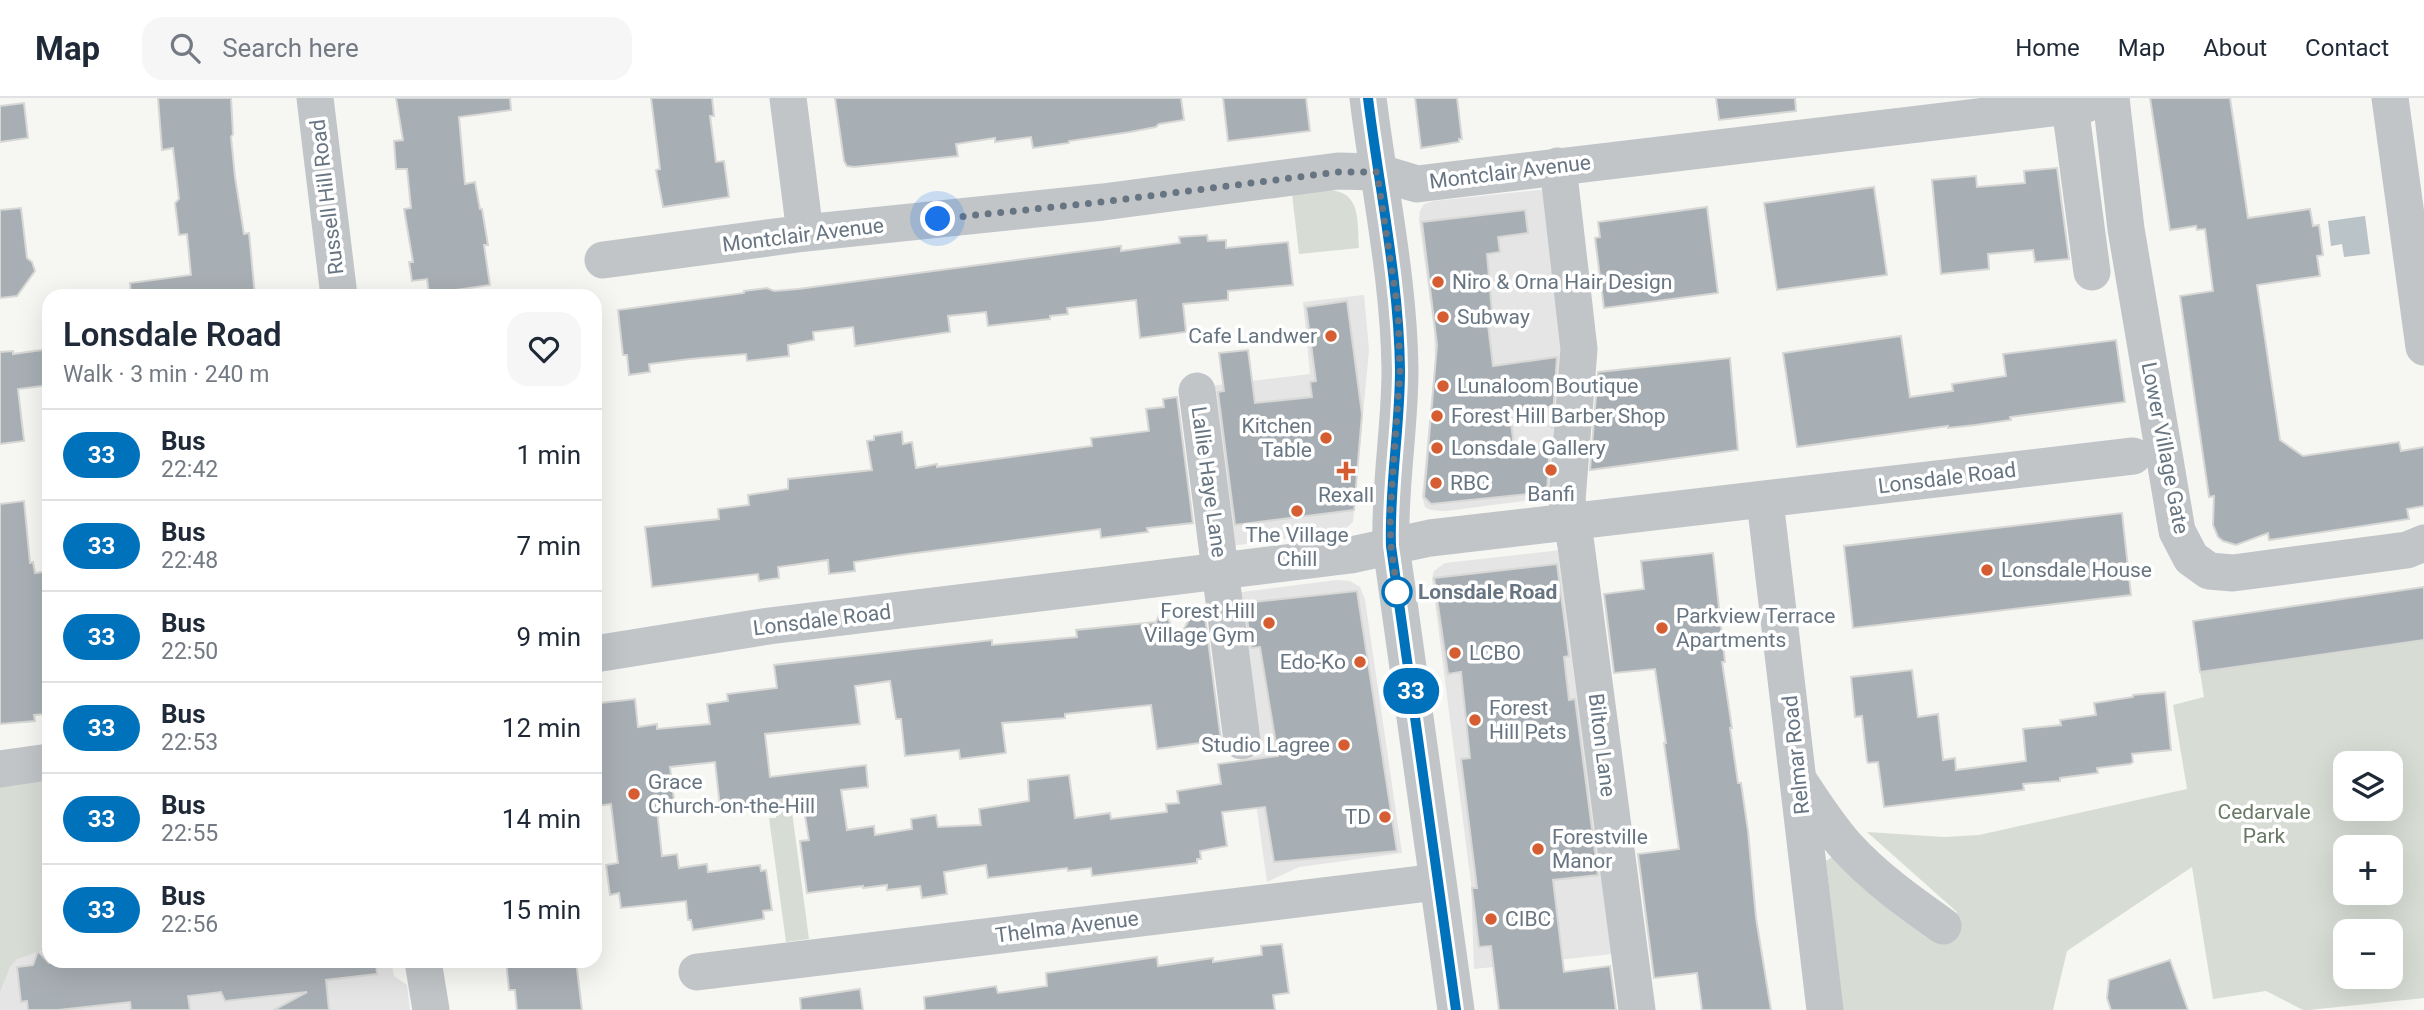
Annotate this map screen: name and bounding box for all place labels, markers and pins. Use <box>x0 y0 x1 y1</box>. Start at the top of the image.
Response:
place label: Niro & Orna Hair Design <box>1452 270 1672 294</box>
marker: Niro & Orna Hair Design <box>1430 274 1446 290</box>
place label: Subway <box>1457 305 1530 329</box>
marker: Subway <box>1435 309 1451 325</box>
place label: Cafe Landwer <box>1188 324 1317 348</box>
marker: Cafe Landwer <box>1323 328 1339 344</box>
place label: Lunaloom Boutique <box>1457 374 1638 398</box>
marker: Lunaloom Boutique <box>1435 378 1451 394</box>
place label: Forest Hill Barber Shop <box>1451 404 1666 428</box>
marker: Forest Hill Barber Shop <box>1429 408 1445 424</box>
place label: Kitchen Table <box>1242 414 1312 462</box>
marker: Kitchen Table <box>1318 430 1334 446</box>
place label: Lonsdale Gallery <box>1451 436 1606 460</box>
marker: Lonsdale Gallery <box>1429 440 1445 456</box>
marker: Banfi <box>1543 462 1559 478</box>
marker: Rexall <box>1338 463 1354 479</box>
place label: RBC <box>1450 471 1490 495</box>
marker: RBC <box>1428 475 1444 491</box>
place label: Banfi <box>1527 482 1575 506</box>
place label: Rexall <box>1318 483 1374 507</box>
marker: The Village Chill <box>1289 503 1305 519</box>
place label: The Village Chill <box>1245 523 1349 571</box>
place label: Lonsdale House <box>2001 558 2152 582</box>
marker: Lonsdale House <box>1979 562 1995 578</box>
marker: Lonsdale Road <box>1382 577 1412 607</box>
place label: Lonsdale Road <box>1418 580 1557 604</box>
place label: Forest Hill Village Gym <box>1144 599 1255 647</box>
place label: Parkview Terrace Apartments <box>1676 604 1835 652</box>
marker: Forest Hill Village Gym <box>1261 615 1277 631</box>
marker: Parkview Terrace Apartments <box>1654 620 1670 636</box>
place label: LCBO <box>1469 641 1521 665</box>
marker: LCBO <box>1447 645 1463 661</box>
place label: Edo-Ko <box>1280 650 1346 674</box>
marker: Edo-Ko <box>1352 654 1368 670</box>
place label: Forest Hill Pets <box>1489 696 1566 744</box>
marker: Forest Hill Pets <box>1467 712 1483 728</box>
place label: Studio Lagree <box>1201 733 1330 757</box>
marker: Studio Lagree <box>1336 737 1352 753</box>
place label: Grace Church-on-the-Hill <box>648 770 815 818</box>
marker: Grace Church-on-the-Hill <box>626 786 642 802</box>
place label: TD <box>1345 805 1371 829</box>
marker: TD <box>1377 809 1393 825</box>
place label: Forestville Manor <box>1552 825 1648 873</box>
marker: Forestville Manor <box>1530 841 1546 857</box>
place label: CIBC <box>1505 907 1551 931</box>
marker: CIBC <box>1483 911 1499 927</box>

